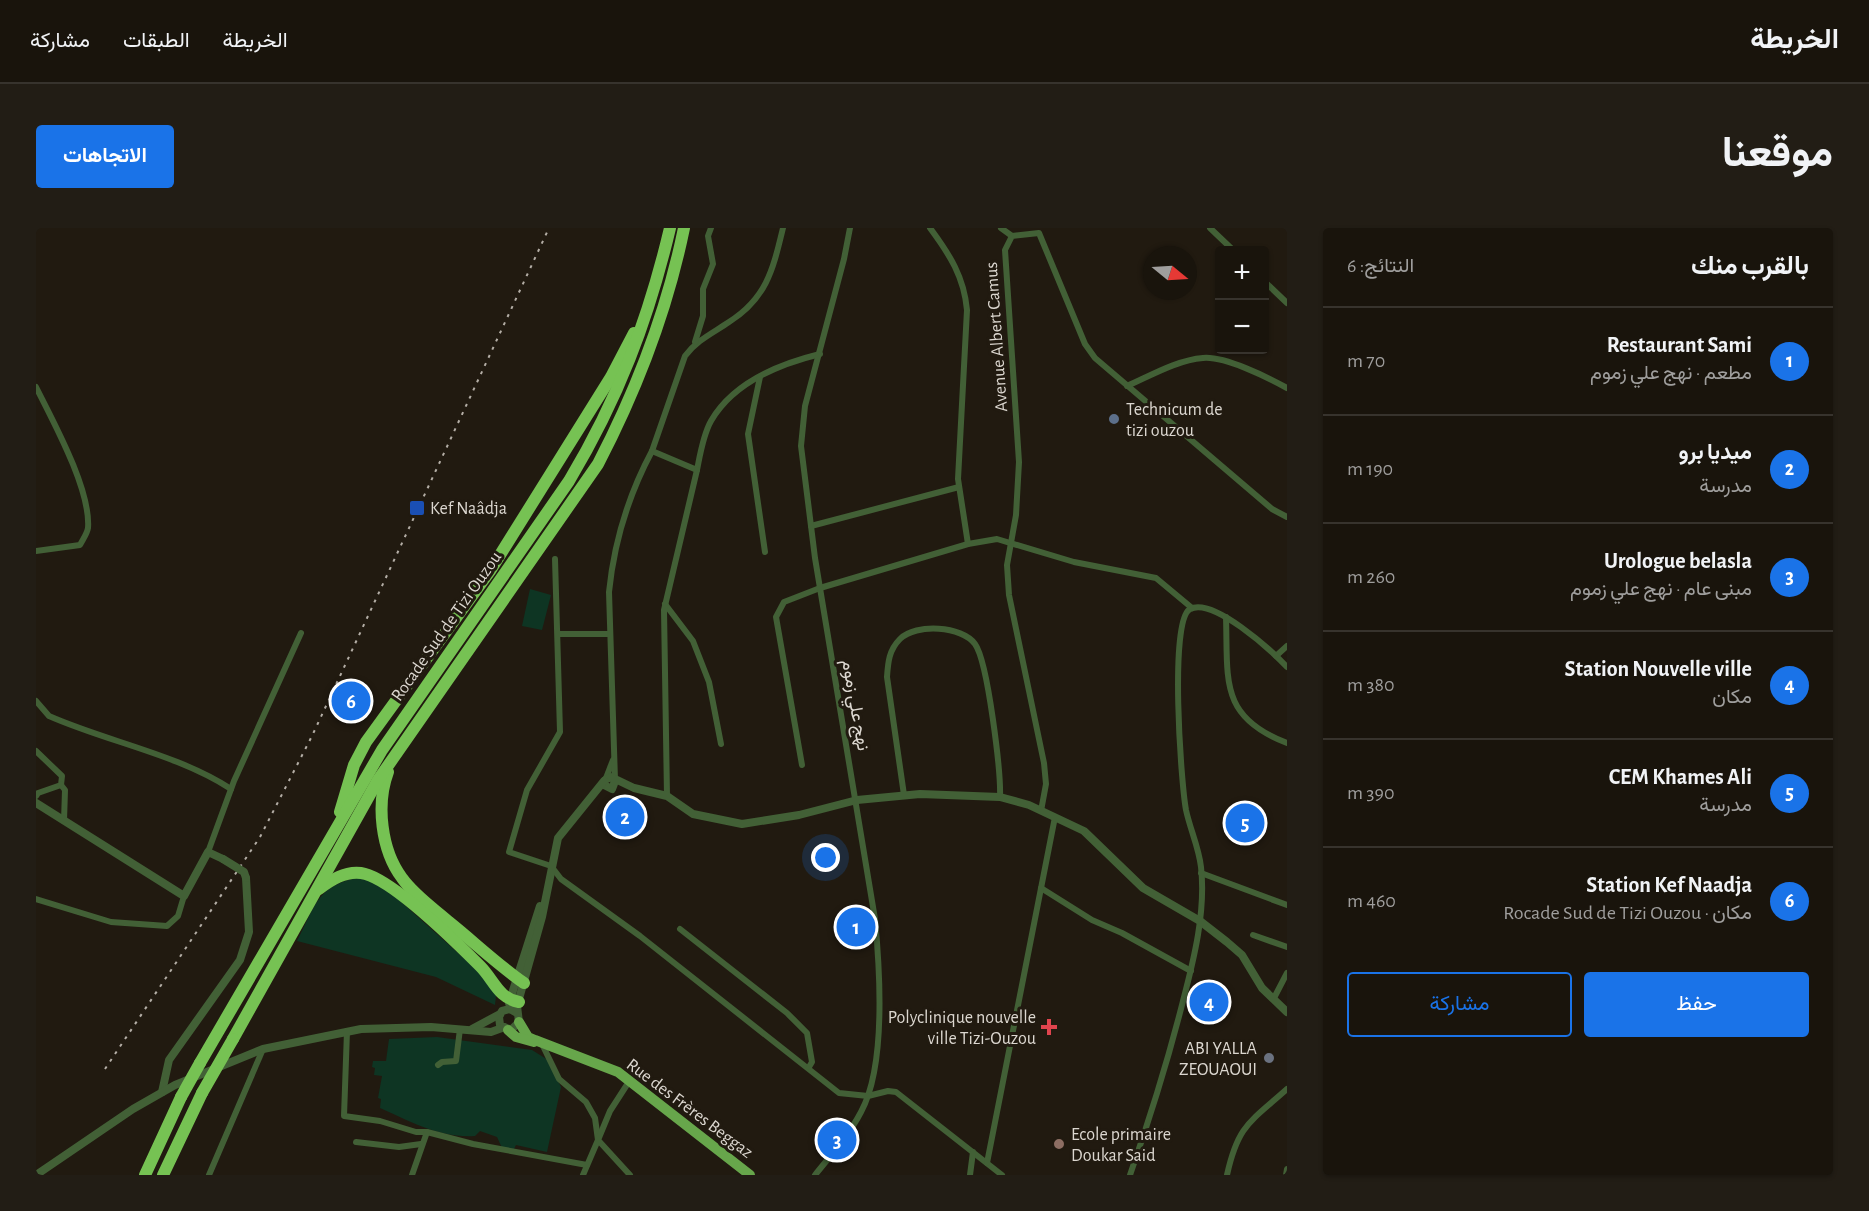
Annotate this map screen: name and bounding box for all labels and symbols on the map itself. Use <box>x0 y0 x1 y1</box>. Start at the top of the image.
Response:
north arrow <box>1143 246 1197 300</box>
street label: Avenue Albert Camus <box>983 261 1011 412</box>
place label: Technicum de tizi ouzou <box>1126 401 1223 440</box>
marker: Technicum de tizi ouzou <box>1107 412 1121 426</box>
marker: Kef Naâdja <box>408 499 426 517</box>
place label: Kef Naâdja <box>430 500 507 518</box>
street label: Rocade Sud de Tizi Ouzou <box>388 548 505 705</box>
street label: نهج علي زموم <box>833 658 872 753</box>
pin: 6 <box>332 678 370 724</box>
pin: 2 <box>606 794 644 840</box>
pin: 5 <box>1226 800 1264 846</box>
your location <box>811 843 840 872</box>
pin: 1 <box>836 904 876 950</box>
pin: 4 <box>1190 980 1228 1024</box>
place label: Polyclinique nouvelle ville Tizi-Ouzou <box>888 1009 1036 1048</box>
marker: Polyclinique nouvelle ville Tizi-Ouzou <box>1040 1018 1058 1036</box>
place label: ABI YALLA ZEOUAOUI <box>1179 1040 1258 1079</box>
marker: ABI YALLA ZEOUAOUI <box>1262 1051 1276 1065</box>
street label: Rue des Frères Beggaz <box>623 1056 756 1162</box>
pin: 3 <box>818 1118 856 1162</box>
place label: Ecole primaire Doukar Said <box>1071 1126 1171 1165</box>
marker: Ecole primaire Doukar Said <box>1052 1137 1066 1151</box>

